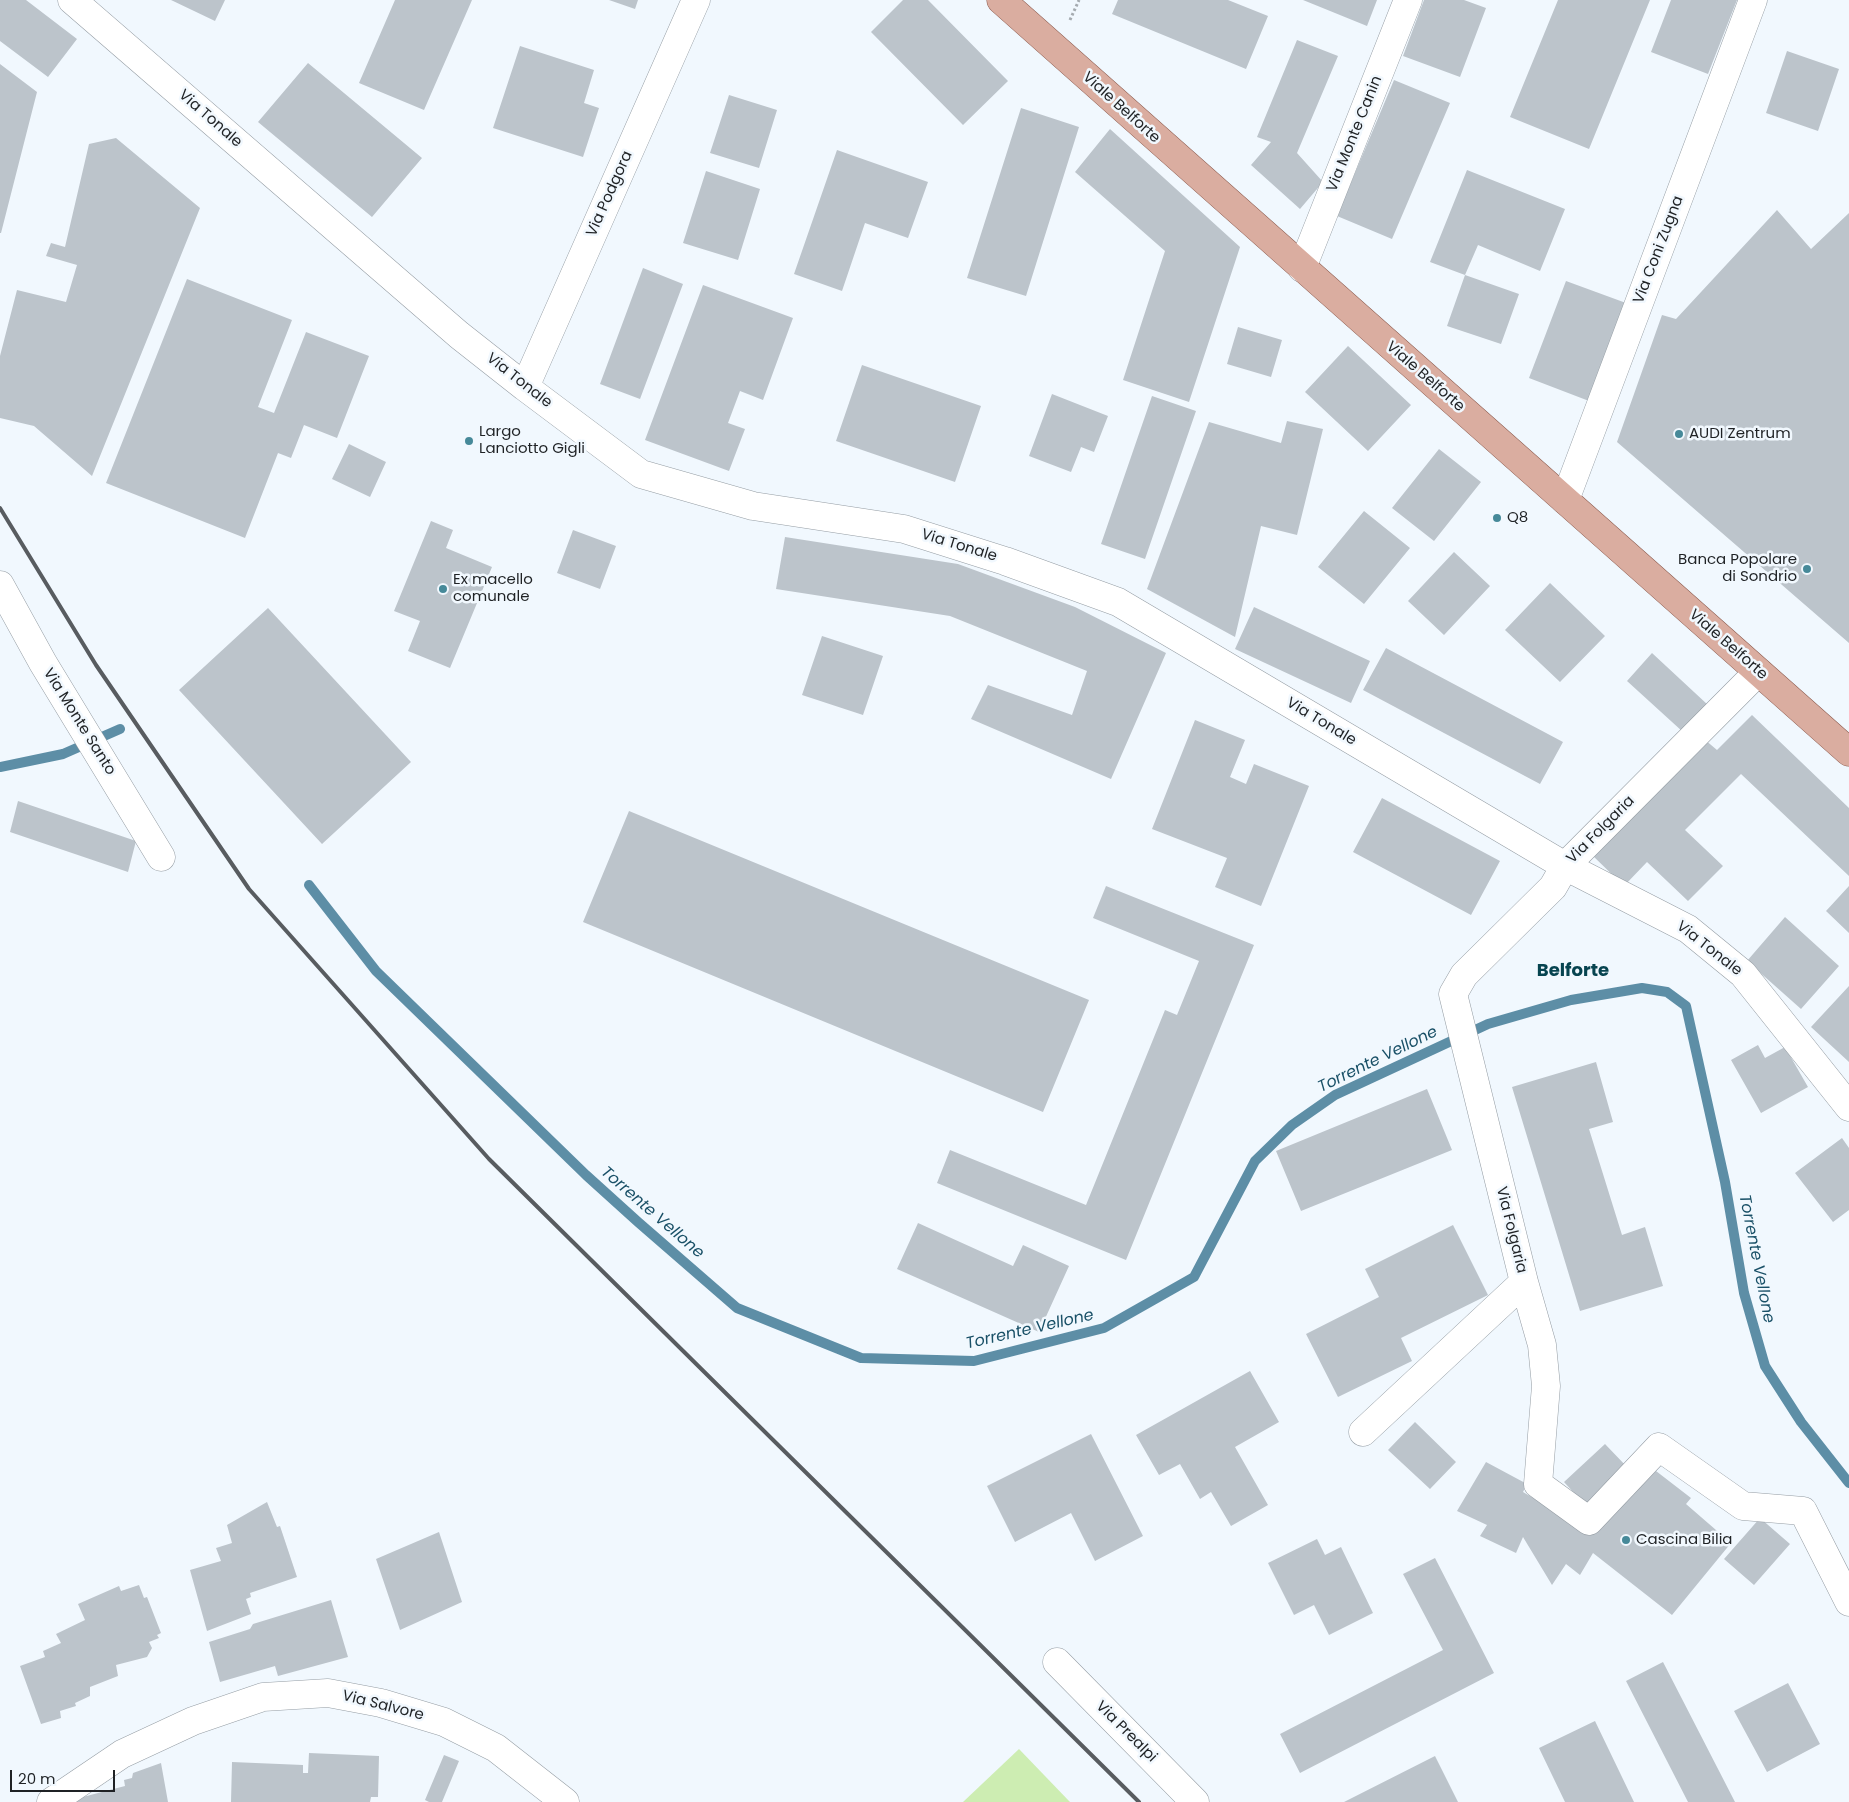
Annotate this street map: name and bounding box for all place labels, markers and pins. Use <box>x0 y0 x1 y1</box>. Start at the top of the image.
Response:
place label: Largo Lanciotto Gigli <box>479 423 585 458</box>
place label: AUDI Zentrum <box>1689 425 1791 443</box>
marker: AUDI Zentrum <box>1673 428 1685 440</box>
marker: Largo Lanciotto Gigli <box>463 435 475 447</box>
place label: Q8 <box>1507 509 1528 527</box>
marker: Q8 <box>1491 512 1503 524</box>
place label: Banca Popolare di Sondrio <box>1678 551 1797 586</box>
marker: Banca Popolare di Sondrio <box>1801 563 1813 575</box>
place label: Ex macello comunale <box>453 571 533 606</box>
marker: Ex macello comunale <box>437 583 449 595</box>
place label: Cascina Bilia <box>1636 1531 1732 1549</box>
marker: Cascina Bilia <box>1620 1534 1632 1546</box>

